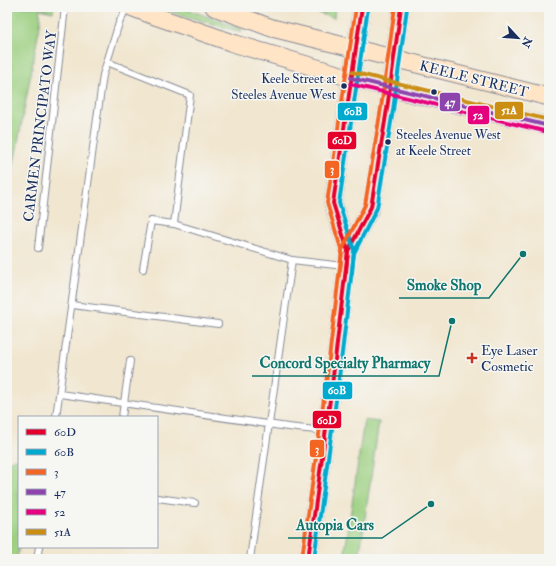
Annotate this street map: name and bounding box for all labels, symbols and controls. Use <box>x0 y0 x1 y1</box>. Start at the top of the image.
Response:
north arrow <box>498 18 538 58</box>
street label: CARMEN PRINCIPATO WAY <box>20 29 60 223</box>
text: N <box>518 34 535 50</box>
street label: KEELE STREET <box>418 57 531 101</box>
place label: Keele Street at Steeles Avenue West <box>231 71 336 103</box>
marker: Keele Street at Steeles Avenue West <box>339 81 349 91</box>
unlabelled marker <box>429 87 439 97</box>
line badge: 47 <box>439 92 461 112</box>
text: 47 <box>444 96 456 110</box>
line badge: 51A <box>494 101 524 120</box>
line badge: 60B <box>337 102 368 121</box>
text: 51A <box>501 104 518 117</box>
text: 60B <box>344 105 362 118</box>
line badge: 52 <box>467 105 490 125</box>
text: 52 <box>473 109 484 122</box>
place label: Steeles Avenue West at Keele Street <box>396 127 501 159</box>
line badge: 60D <box>327 131 357 150</box>
text: 60D <box>332 134 352 147</box>
marker: Steeles Avenue West at Keele Street <box>383 137 393 147</box>
line badge: 3 <box>324 160 340 179</box>
text: 3 <box>330 163 334 176</box>
callout: Smoke Shop <box>399 271 489 298</box>
text: Smoke Shop <box>407 276 482 296</box>
place label: Eye Laser Cosmetic <box>481 342 538 375</box>
callout: Concord Specialty Pharmacy <box>252 349 439 376</box>
marker: Eye Laser Cosmetic <box>466 352 478 364</box>
text: Concord Specialty Pharmacy <box>260 354 432 374</box>
line badge: 60B <box>322 381 353 400</box>
text: 60B <box>328 384 346 397</box>
line badge: 60D <box>312 410 342 429</box>
text: 60D <box>317 414 337 427</box>
legend <box>18 416 158 548</box>
text: 60D <box>54 425 76 440</box>
line badge: 3 <box>309 439 325 458</box>
text: 3 <box>315 443 319 456</box>
text: 60B <box>54 445 74 460</box>
text: 3 <box>54 465 59 480</box>
text: 47 <box>54 485 66 500</box>
text: 52 <box>54 505 65 520</box>
callout: Autopia Cars <box>288 511 382 538</box>
text: Autopia Cars <box>295 516 374 536</box>
text: 51A <box>54 525 72 540</box>

